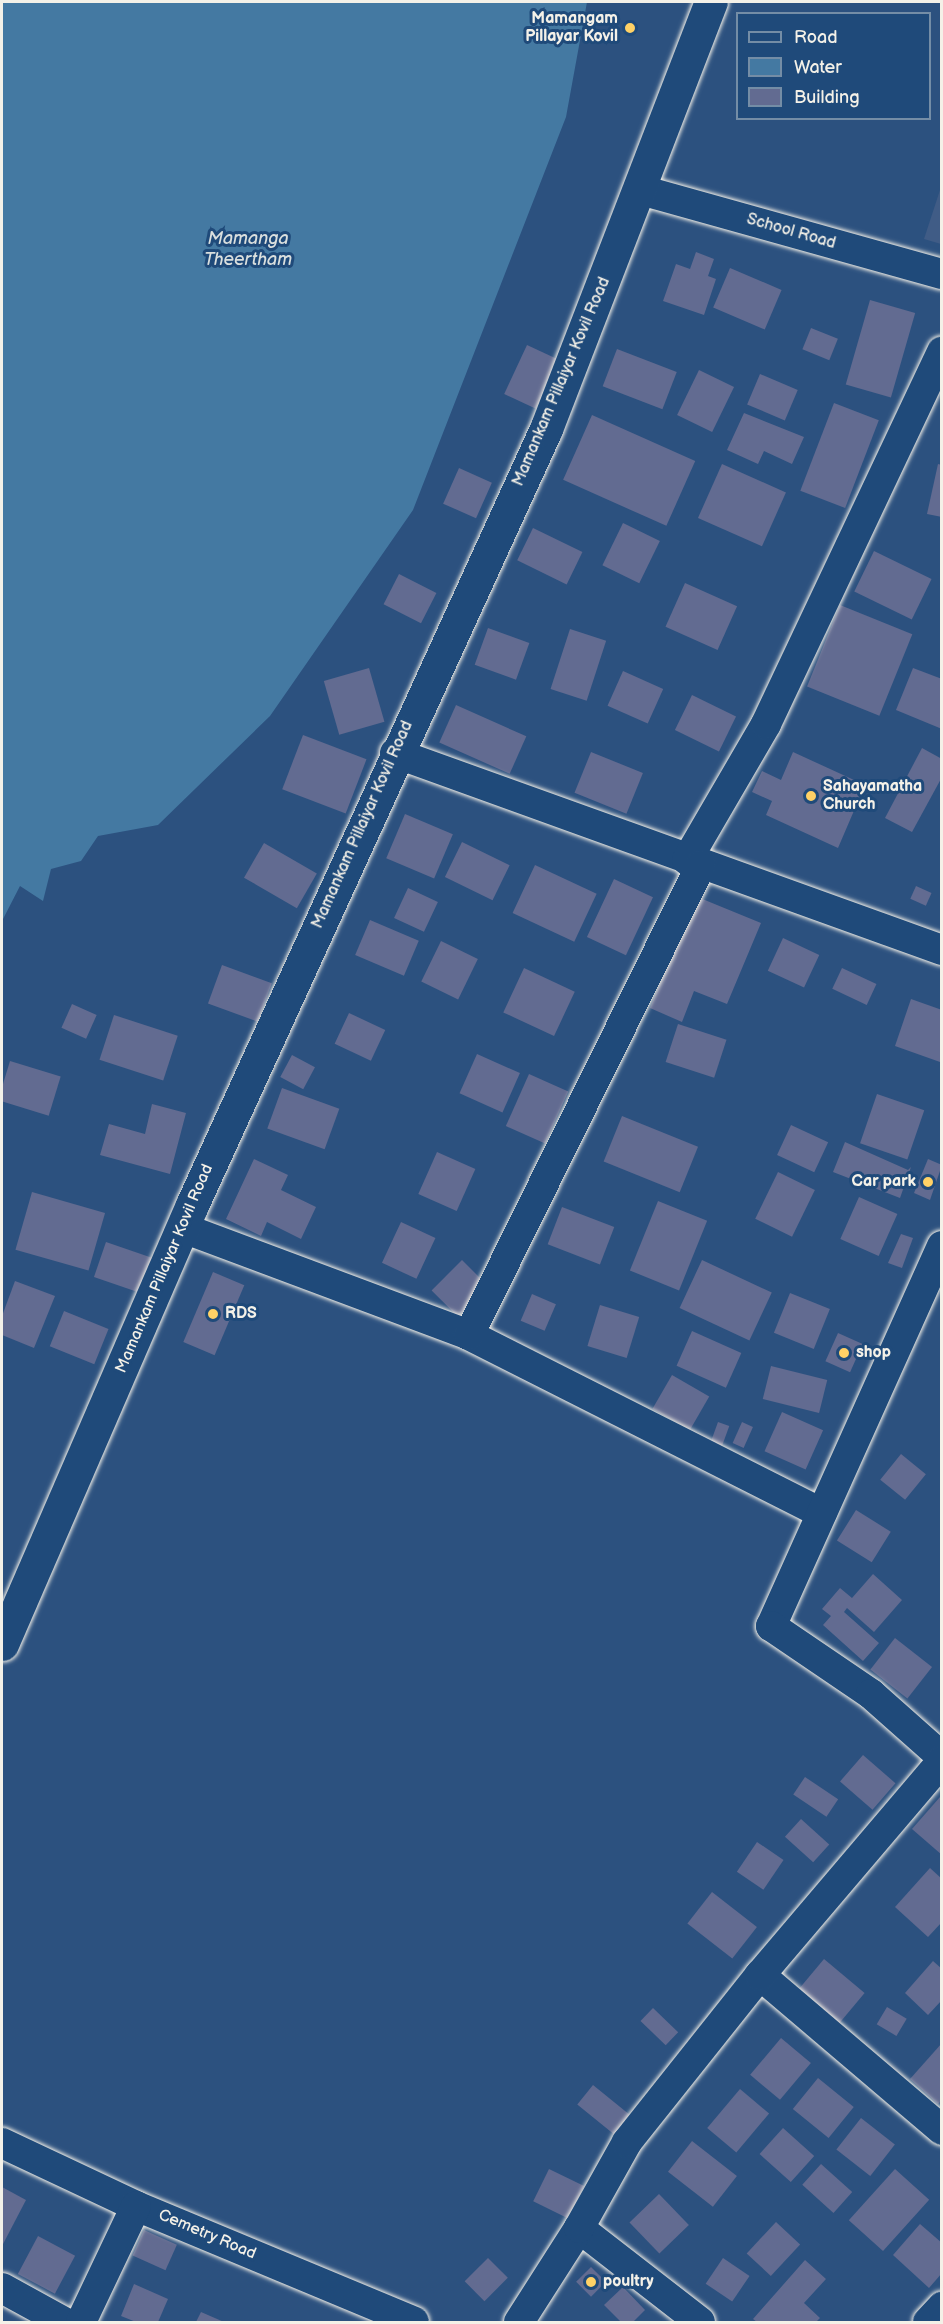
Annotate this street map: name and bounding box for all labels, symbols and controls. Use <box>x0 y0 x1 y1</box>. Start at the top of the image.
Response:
place label: Mamangam Pillayar Kovil <box>525 9 618 47</box>
legend <box>736 12 931 120</box>
marker: Mamangam Pillayar Kovil <box>623 21 637 35</box>
text: Road <box>794 27 838 48</box>
text: Water <box>794 57 842 78</box>
text: Building <box>794 87 860 108</box>
street label: School Road <box>744 210 838 254</box>
water label: Mamanga Theertham <box>204 229 292 272</box>
street label: Mamankam Pillaiyar Kovil Road <box>509 275 615 489</box>
street label: Mamankam Pillaiyar Kovil Road <box>308 718 418 932</box>
place label: Sahayamatha Church <box>823 777 922 815</box>
marker: Sahayamatha Church <box>804 789 818 803</box>
street label: Mamankam Pillaiyar Kovil Road <box>112 1162 218 1376</box>
place label: Car park <box>852 1172 916 1192</box>
marker: Car park <box>921 1175 935 1189</box>
place label: RDS <box>225 1304 257 1324</box>
marker: RDS <box>206 1307 220 1321</box>
place label: shop <box>856 1343 891 1363</box>
marker: shop <box>837 1346 851 1360</box>
street label: Cemetry Road <box>155 2206 259 2264</box>
place label: poultry <box>603 2272 654 2292</box>
marker: poultry <box>584 2275 598 2289</box>

